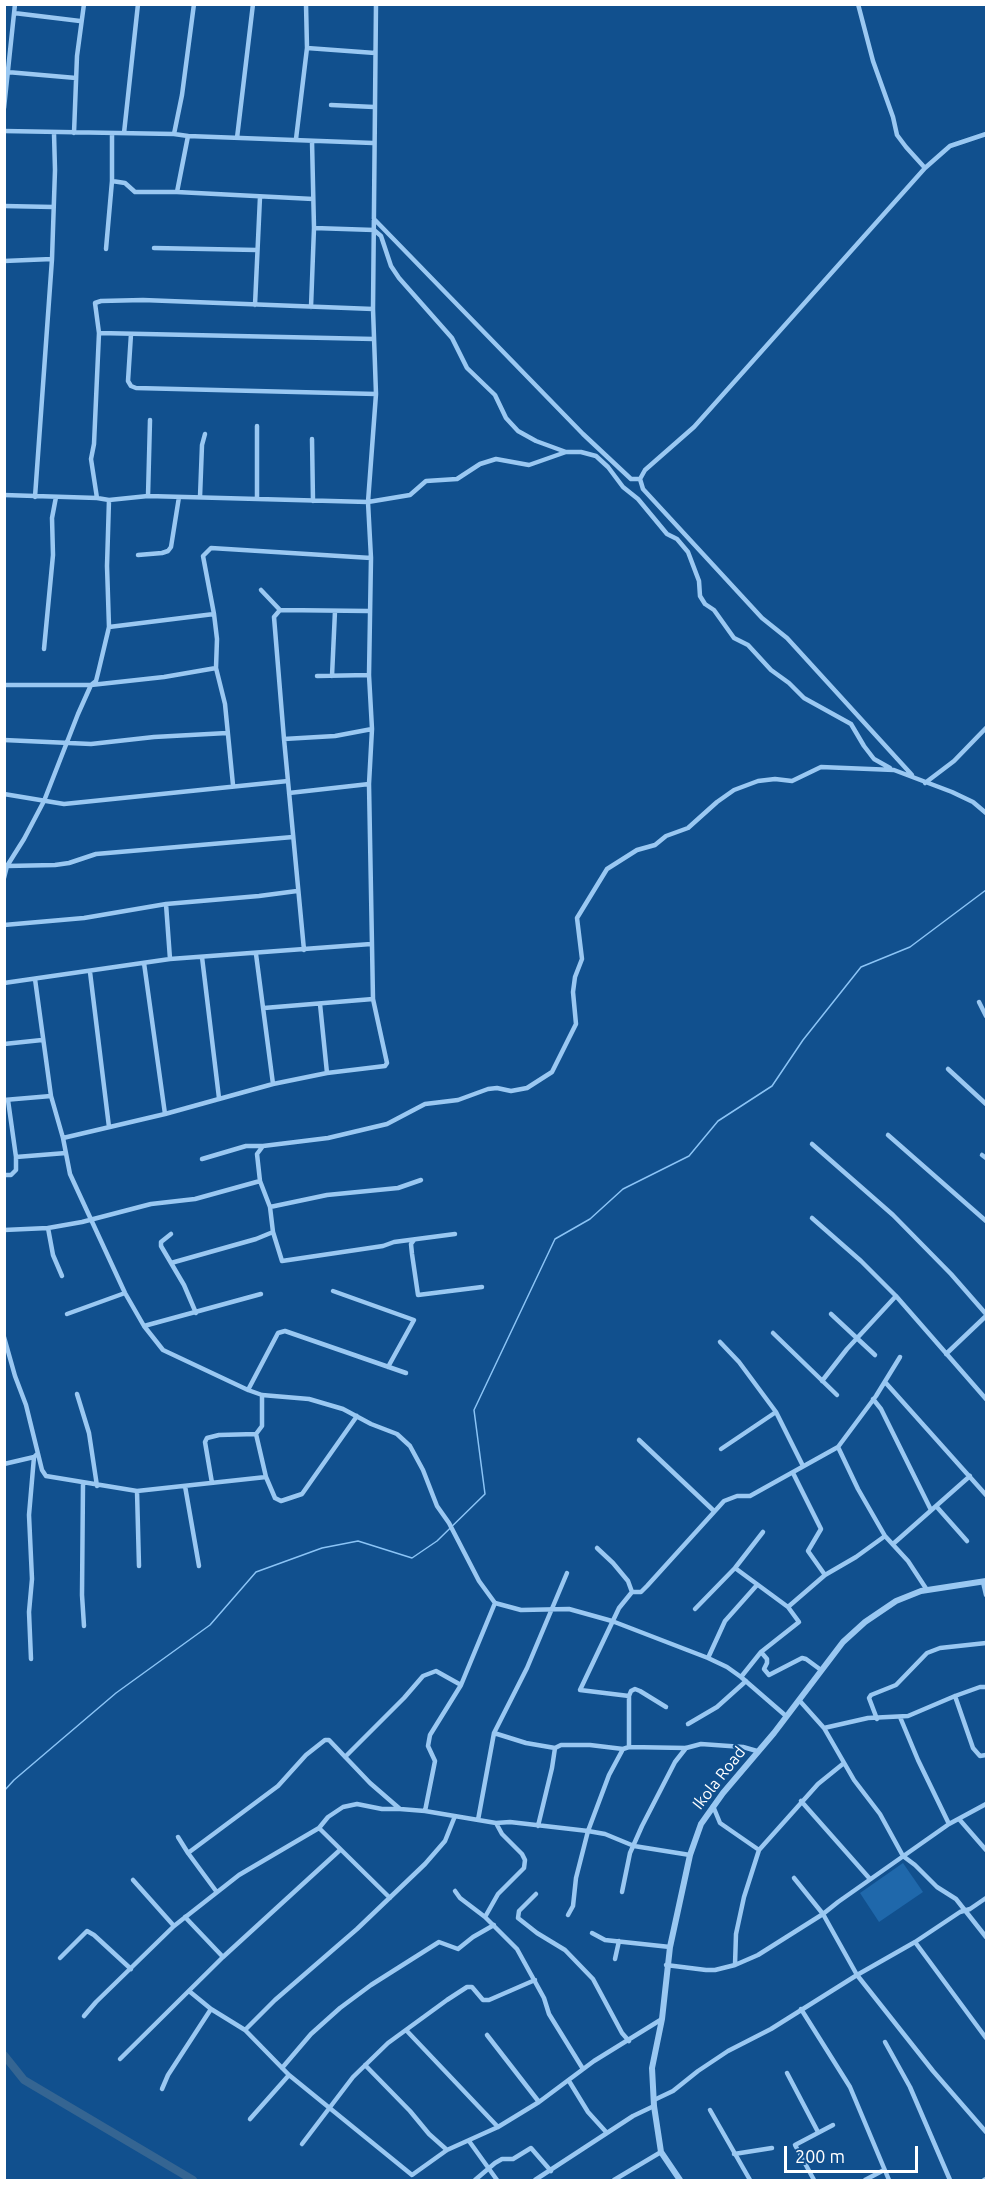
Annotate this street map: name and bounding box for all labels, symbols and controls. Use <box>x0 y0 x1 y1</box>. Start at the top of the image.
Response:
street label: Ikola Road <box>689 1743 749 1813</box>
scale bar <box>787 2134 920 2172</box>
text: 200 m <box>795 2146 845 2166</box>

